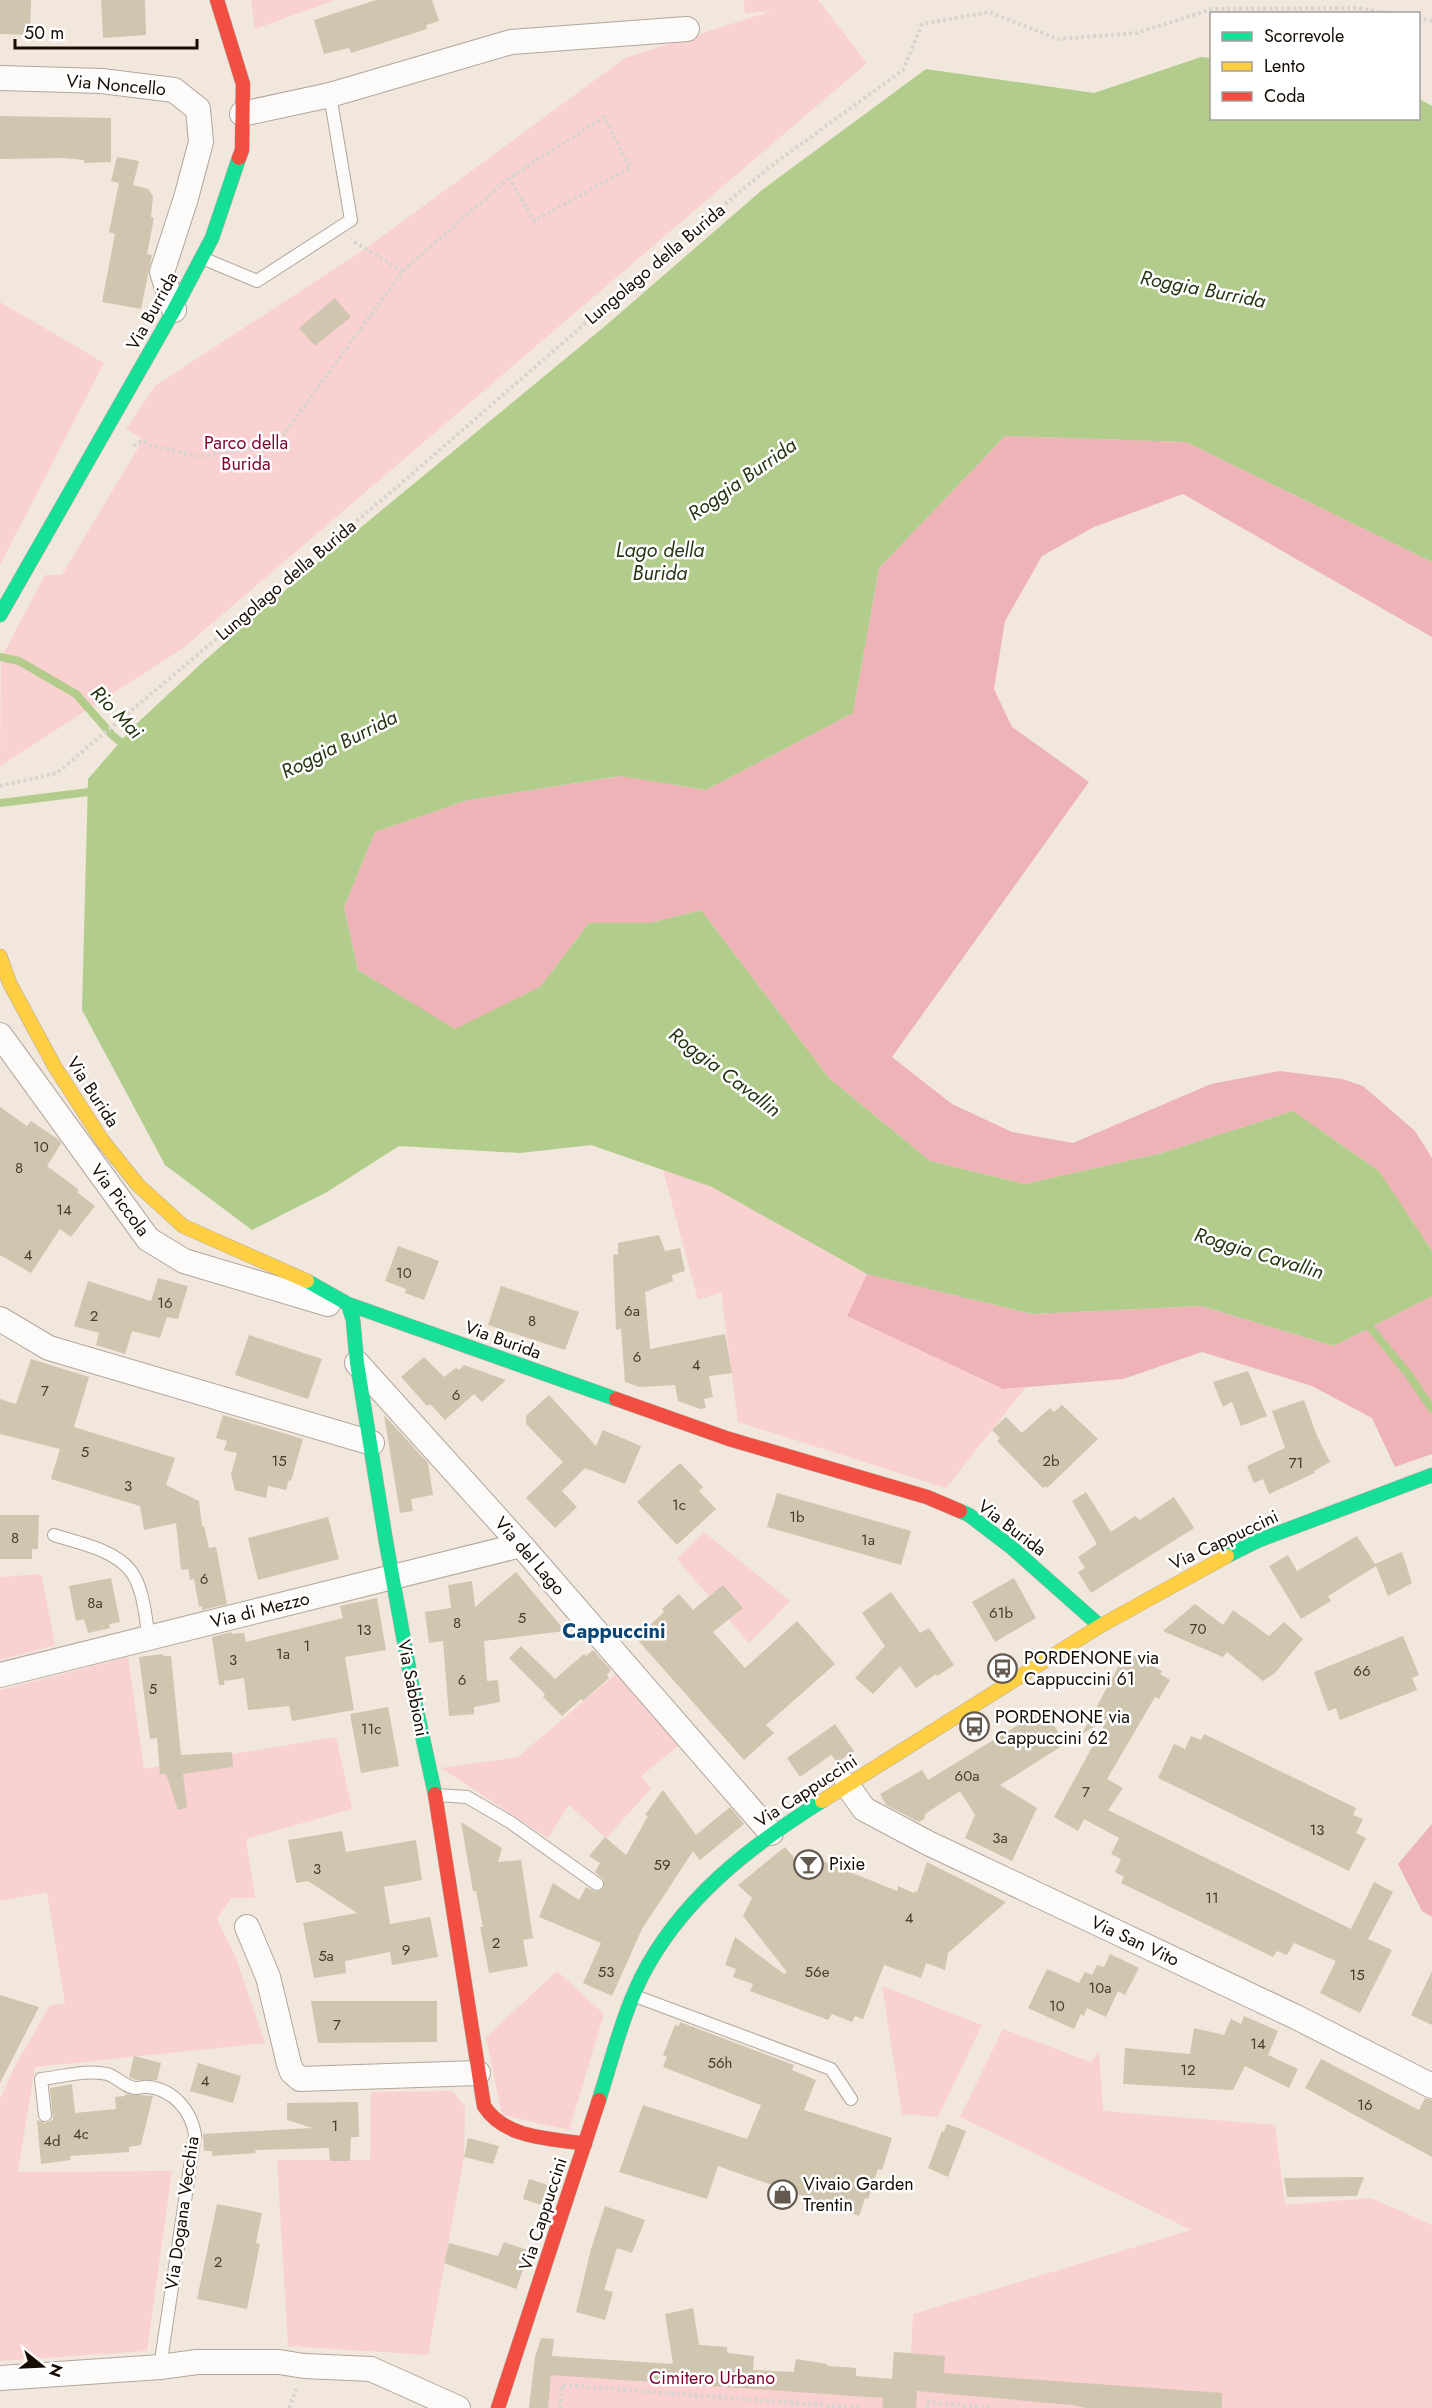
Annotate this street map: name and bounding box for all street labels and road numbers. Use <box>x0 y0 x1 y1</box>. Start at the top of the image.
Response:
street label: Via Noncello <box>65 68 167 102</box>
street label: Lungolago della Burida <box>579 197 731 331</box>
street label: Via Burrida <box>120 267 184 355</box>
street label: Lungolago della Burida <box>210 513 362 647</box>
street label: Via Burida <box>60 1051 126 1133</box>
street label: Via Piccola <box>84 1158 156 1242</box>
street label: Via Burida <box>461 1314 545 1366</box>
street label: Via Burida <box>972 1494 1052 1562</box>
street label: Via Cappuccini <box>1165 1503 1283 1577</box>
street label: Via del Lago <box>489 1511 572 1601</box>
street label: Via di Mezzo <box>208 1585 312 1635</box>
street label: Via Sabbioni <box>391 1637 435 1739</box>
street label: Via Cappuccini <box>750 1748 862 1834</box>
street label: Via San Vito <box>1087 1909 1184 1973</box>
street label: Via Dogana Vecchia <box>158 2135 206 2291</box>
street label: Via Cappuccini <box>512 2154 574 2274</box>

